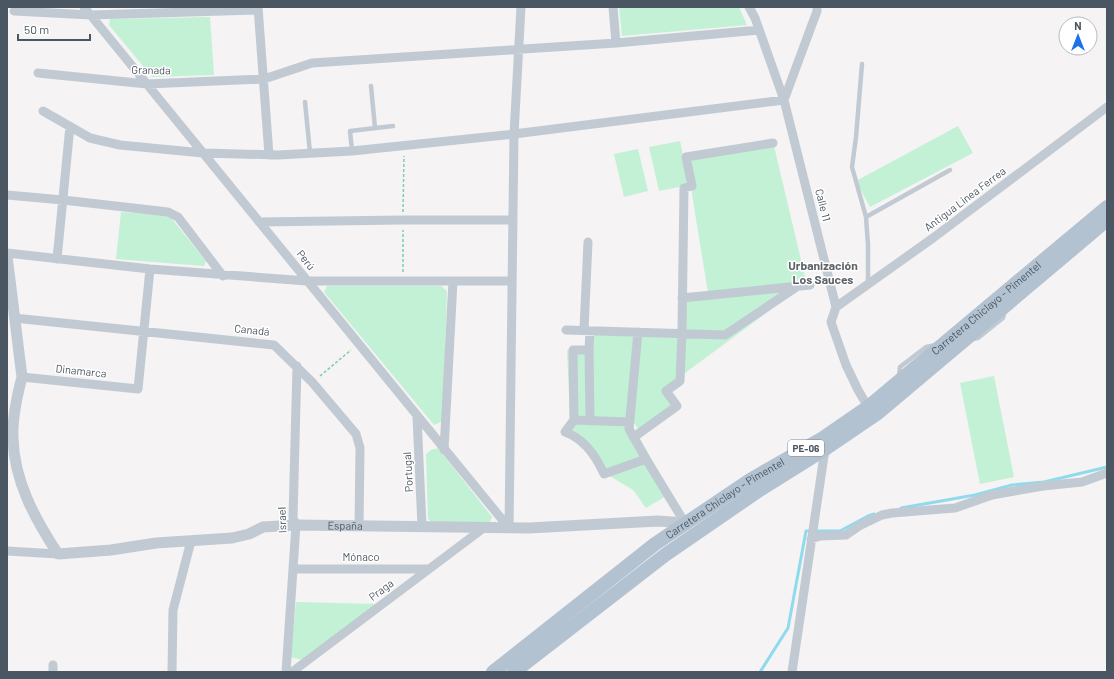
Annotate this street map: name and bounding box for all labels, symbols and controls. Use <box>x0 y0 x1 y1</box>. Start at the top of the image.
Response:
scale bar <box>18 16 90 42</box>
north arrow <box>1058 16 1098 56</box>
text: N <box>1074 19 1082 32</box>
text: 50 m <box>24 22 49 36</box>
street label: Granada <box>131 63 171 76</box>
street label: Antigua Linea Ferrea <box>921 164 1008 233</box>
street label: Calle 11 <box>813 187 834 222</box>
street label: Perú <box>294 247 318 272</box>
district label: Urbanización Los Sauces <box>788 258 858 286</box>
street label: Carretera Chiclayo - Pimentel <box>928 258 1043 357</box>
street label: Canadá <box>234 321 270 338</box>
street label: Dinamarca <box>55 361 107 380</box>
road number: PE-06 <box>788 440 824 456</box>
street label: Portugal <box>400 452 415 493</box>
street label: Carretera Chiclayo - Pimentel <box>663 455 786 541</box>
street label: Israel <box>275 507 288 533</box>
street label: España <box>327 518 363 532</box>
street label: Mónaco <box>343 550 380 563</box>
street label: Praga <box>366 576 396 603</box>

